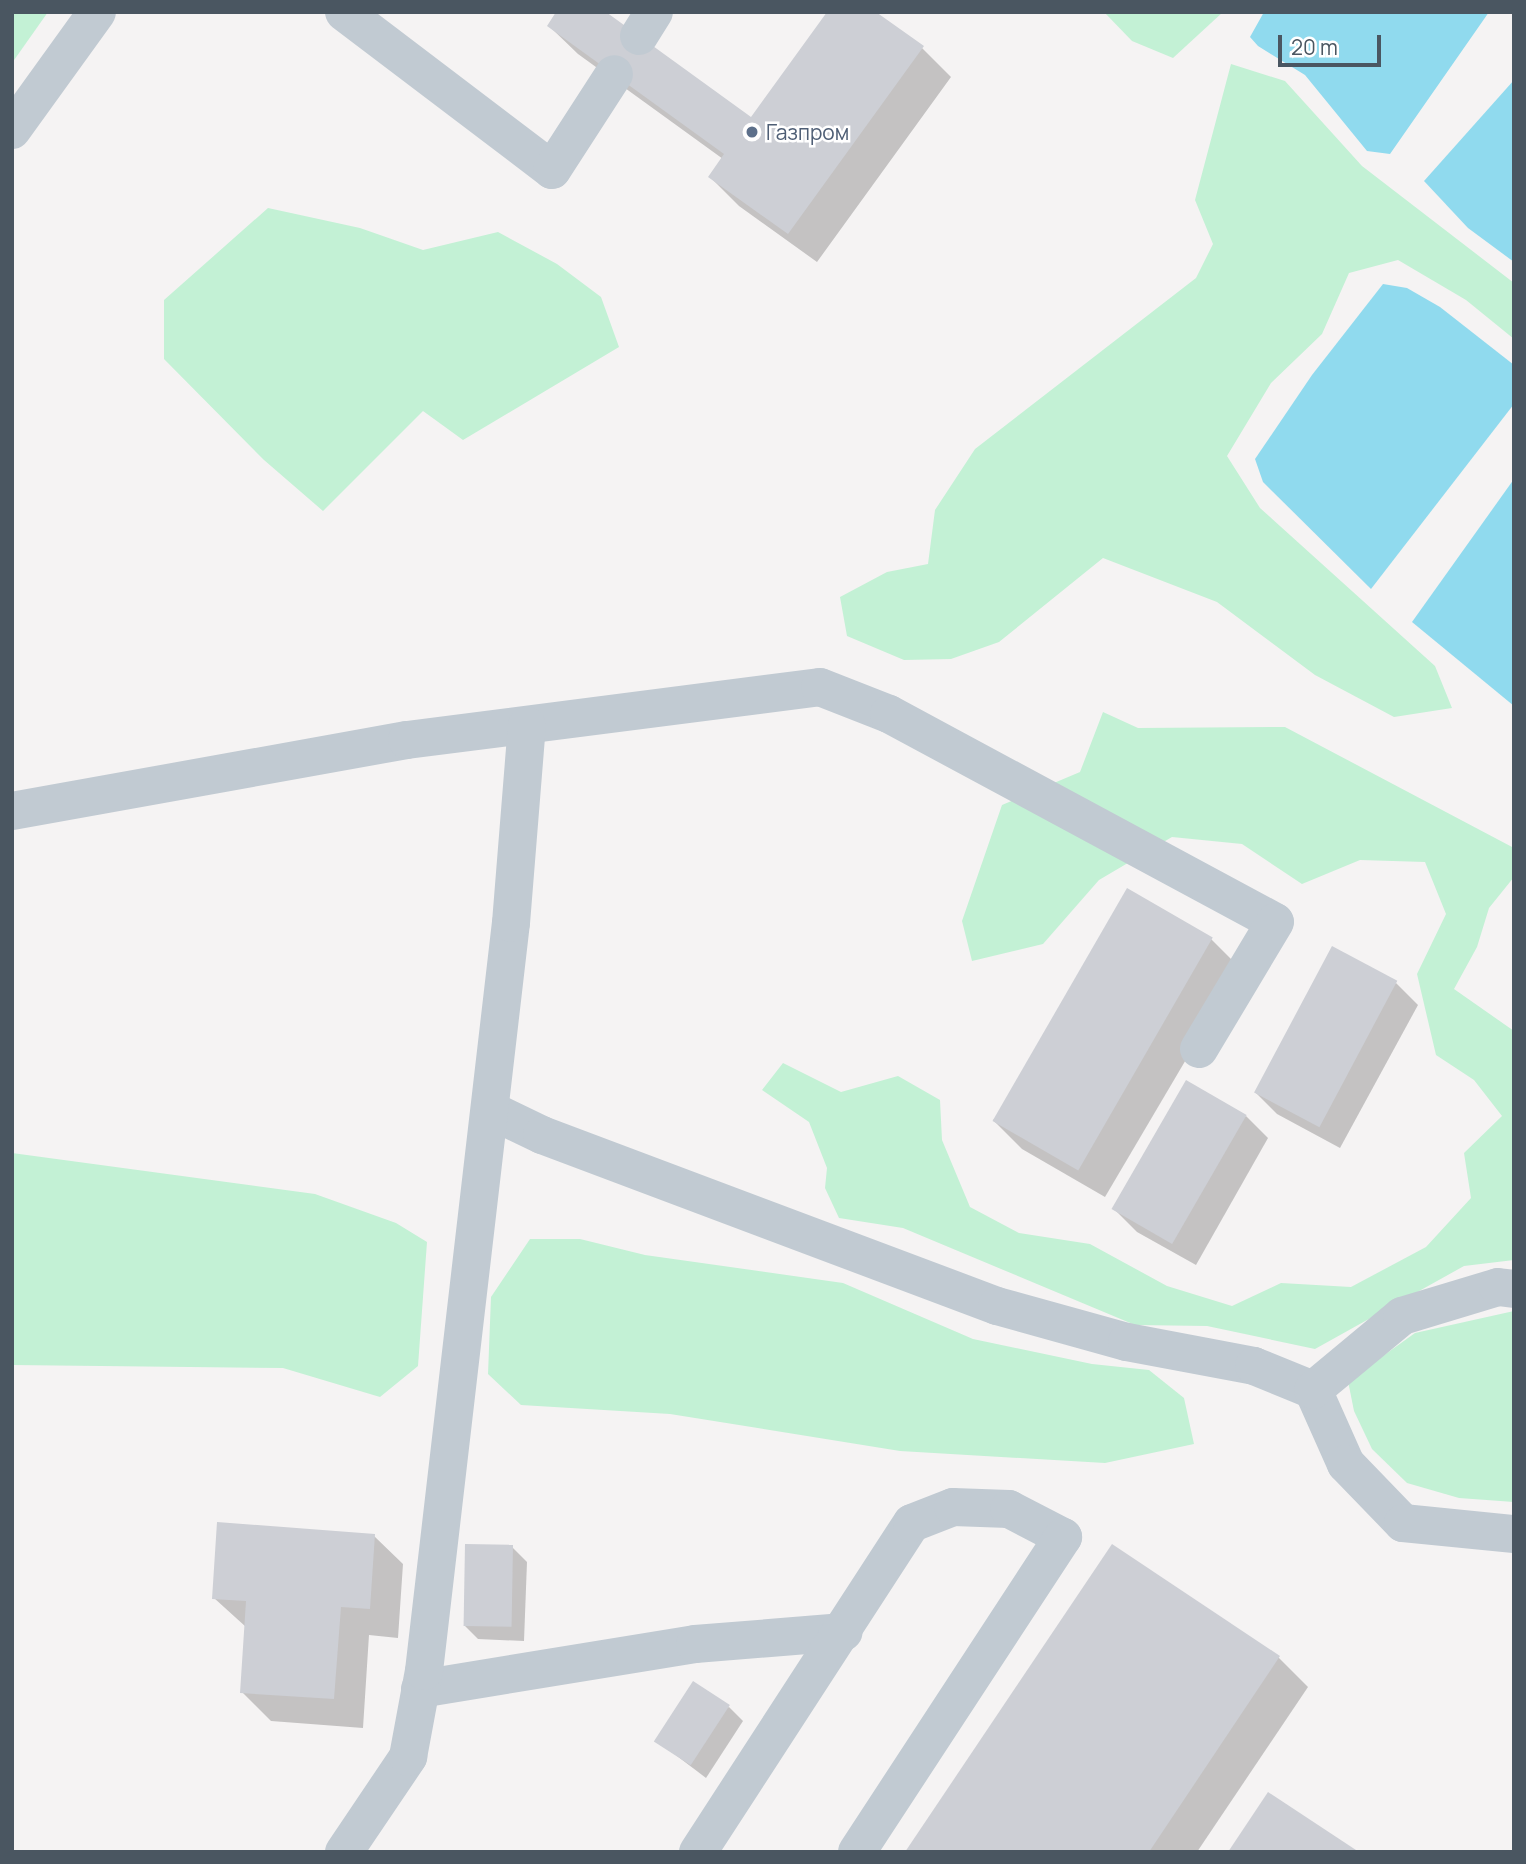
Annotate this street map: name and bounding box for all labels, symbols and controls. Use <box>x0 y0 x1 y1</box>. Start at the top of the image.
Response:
scale bar <box>1281 21 1384 65</box>
text: 20 m <box>1291 33 1338 61</box>
place label: Газпром <box>766 119 849 145</box>
marker: Газпром <box>744 124 760 140</box>

